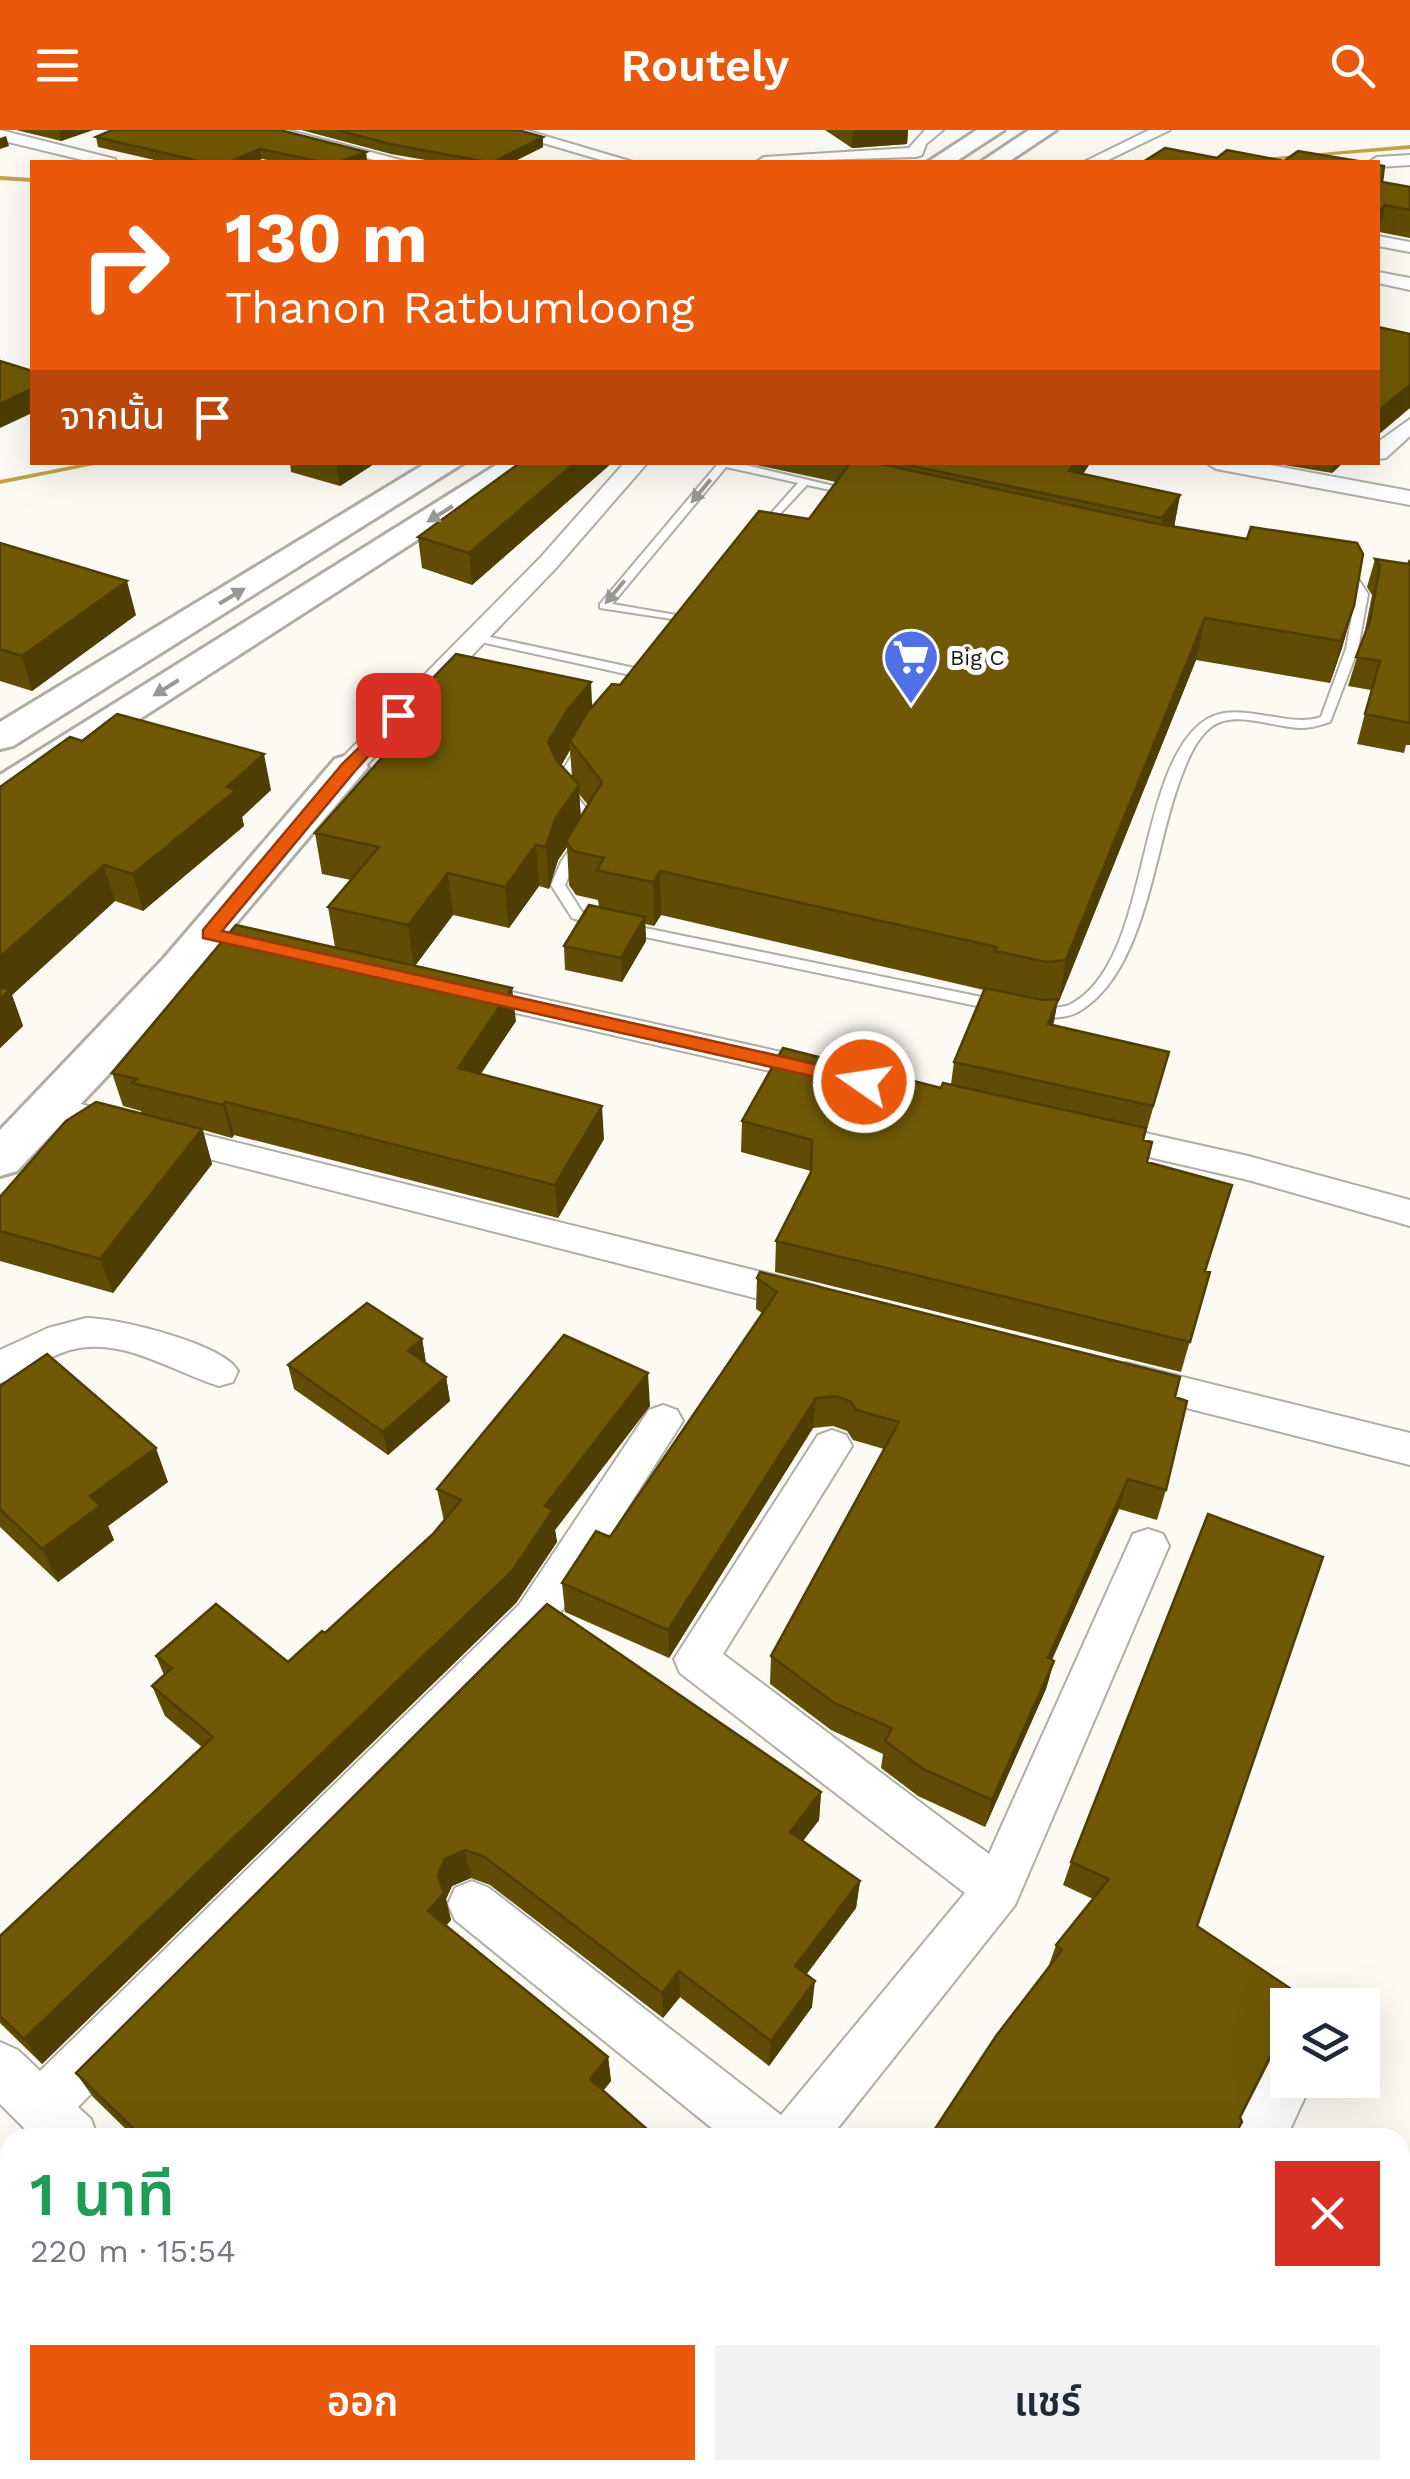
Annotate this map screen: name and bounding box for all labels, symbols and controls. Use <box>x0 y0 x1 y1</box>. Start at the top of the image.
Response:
icon: menu <box>30 38 85 93</box>
icon: search <box>1325 38 1380 93</box>
text: Routely <box>621 39 789 92</box>
text: 130 m <box>225 197 428 279</box>
icon: right <box>60 200 190 330</box>
text: Thanon Ratbumloong <box>225 281 694 334</box>
icon: arrive <box>185 390 240 445</box>
text: จากนั้น <box>60 394 165 438</box>
one-way arrow <box>690 478 712 503</box>
one-way arrow <box>427 505 454 523</box>
one-way arrow <box>604 579 626 604</box>
one-way arrow <box>218 588 246 605</box>
supermarket icon: Big C <box>881 627 941 706</box>
place label: Big C <box>950 645 1005 670</box>
pin <box>356 673 441 758</box>
one-way arrow <box>152 678 179 696</box>
icon: arrive <box>371 688 426 743</box>
position arrow <box>812 1030 916 1134</box>
map controls <box>1270 1988 1380 2098</box>
button: layers <box>1270 1988 1380 2098</box>
text: 1 นาที <box>30 2159 175 2230</box>
button: close <box>1275 2161 1380 2266</box>
text: 220 m · 15:54 <box>30 2232 236 2270</box>
button: ออก <box>30 2345 695 2460</box>
button: แชร์ <box>715 2345 1380 2460</box>

